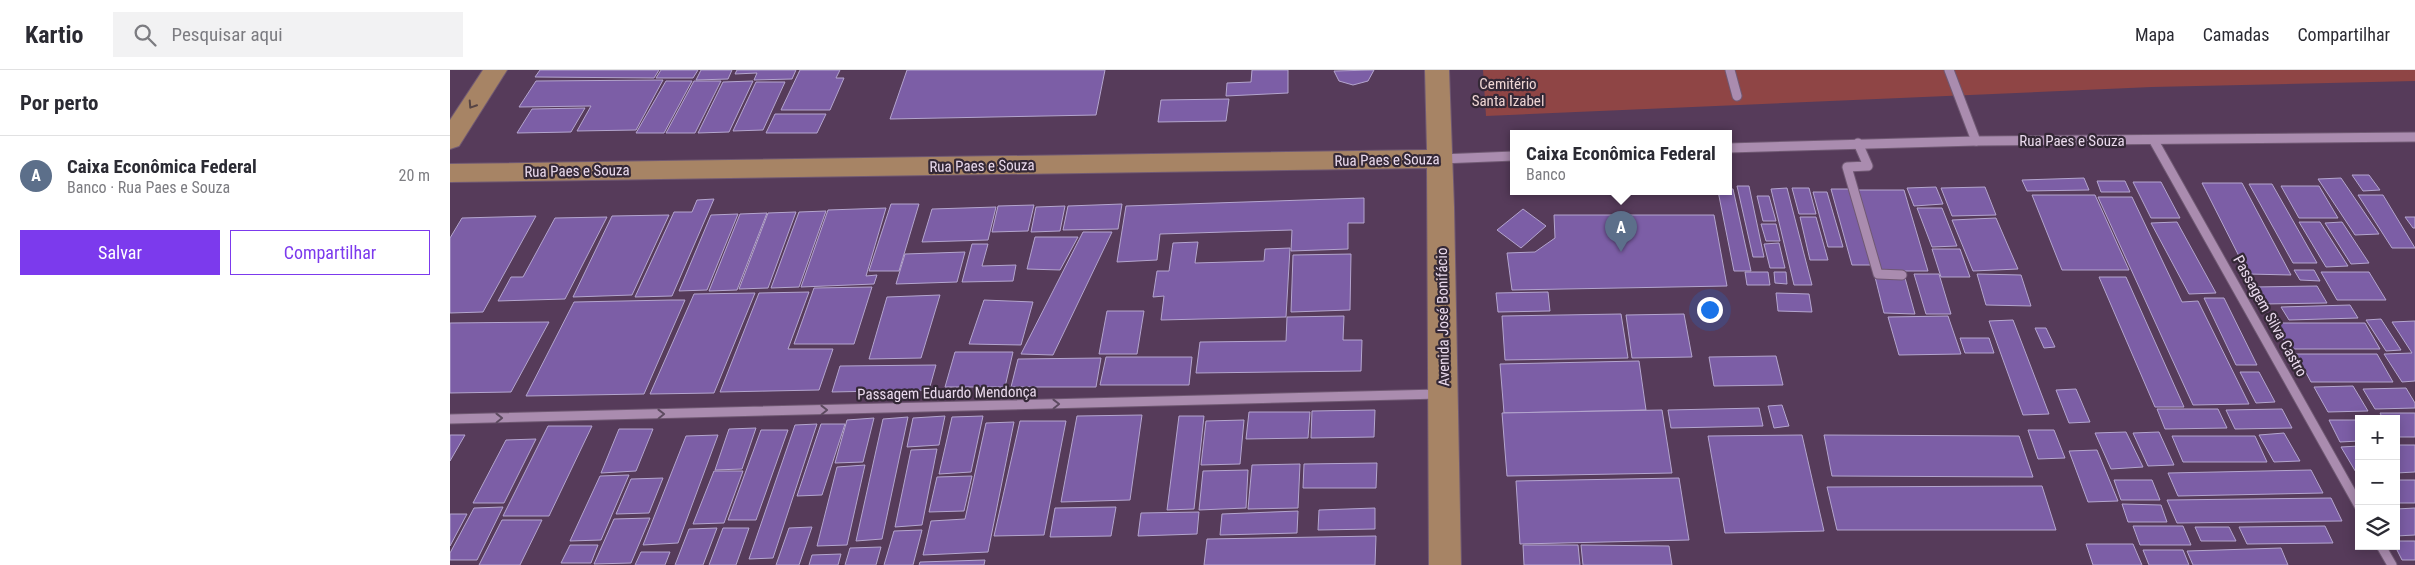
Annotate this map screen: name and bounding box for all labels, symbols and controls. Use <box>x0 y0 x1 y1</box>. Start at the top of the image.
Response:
search box <box>113 12 463 57</box>
text: Kartio <box>25 21 83 49</box>
icon: search <box>131 21 159 49</box>
text: Pesquisar aqui <box>171 23 283 46</box>
text: Mapa <box>2135 24 2175 45</box>
text: Camadas <box>2203 24 2269 45</box>
text: Compartilhar <box>2297 24 2390 45</box>
park label: Cemitério Santa Izabel <box>1472 75 1544 110</box>
text: Por perto <box>20 91 99 115</box>
one-way arrow <box>469 100 479 109</box>
popup <box>1510 130 1732 195</box>
street label: Rua Paes e Souza <box>2019 132 2125 150</box>
text: Caixa Econômica Federal <box>1526 142 1716 165</box>
street label: Rua Paes e Souza <box>1334 150 1440 170</box>
text: Caixa Econômica Federal <box>67 155 257 178</box>
street label: Rua Paes e Souza <box>929 156 1035 176</box>
street label: Rua Paes e Souza <box>524 161 630 181</box>
text: Banco <box>1526 165 1566 184</box>
text: A <box>31 166 41 185</box>
text: 20 m <box>398 166 430 185</box>
text: Banco · Rua Paes e Souza <box>67 178 230 197</box>
pin: A <box>1605 211 1637 252</box>
button: Salvar <box>20 230 220 275</box>
button: Compartilhar <box>230 230 430 275</box>
street label: Avenida José Bonifácio <box>1433 247 1453 387</box>
street label: Passagem Silva Castro <box>2229 252 2311 380</box>
your location <box>1697 297 1723 323</box>
street label: Passagem Eduardo Mendonça <box>857 382 1037 404</box>
one-way arrow <box>1052 399 1060 409</box>
one-way arrow <box>820 404 828 415</box>
one-way arrow <box>657 408 665 419</box>
one-way arrow <box>495 413 503 423</box>
map controls <box>2355 415 2400 550</box>
button: + <box>2355 415 2400 460</box>
button: − <box>2355 460 2400 505</box>
button: layers <box>2355 505 2400 550</box>

